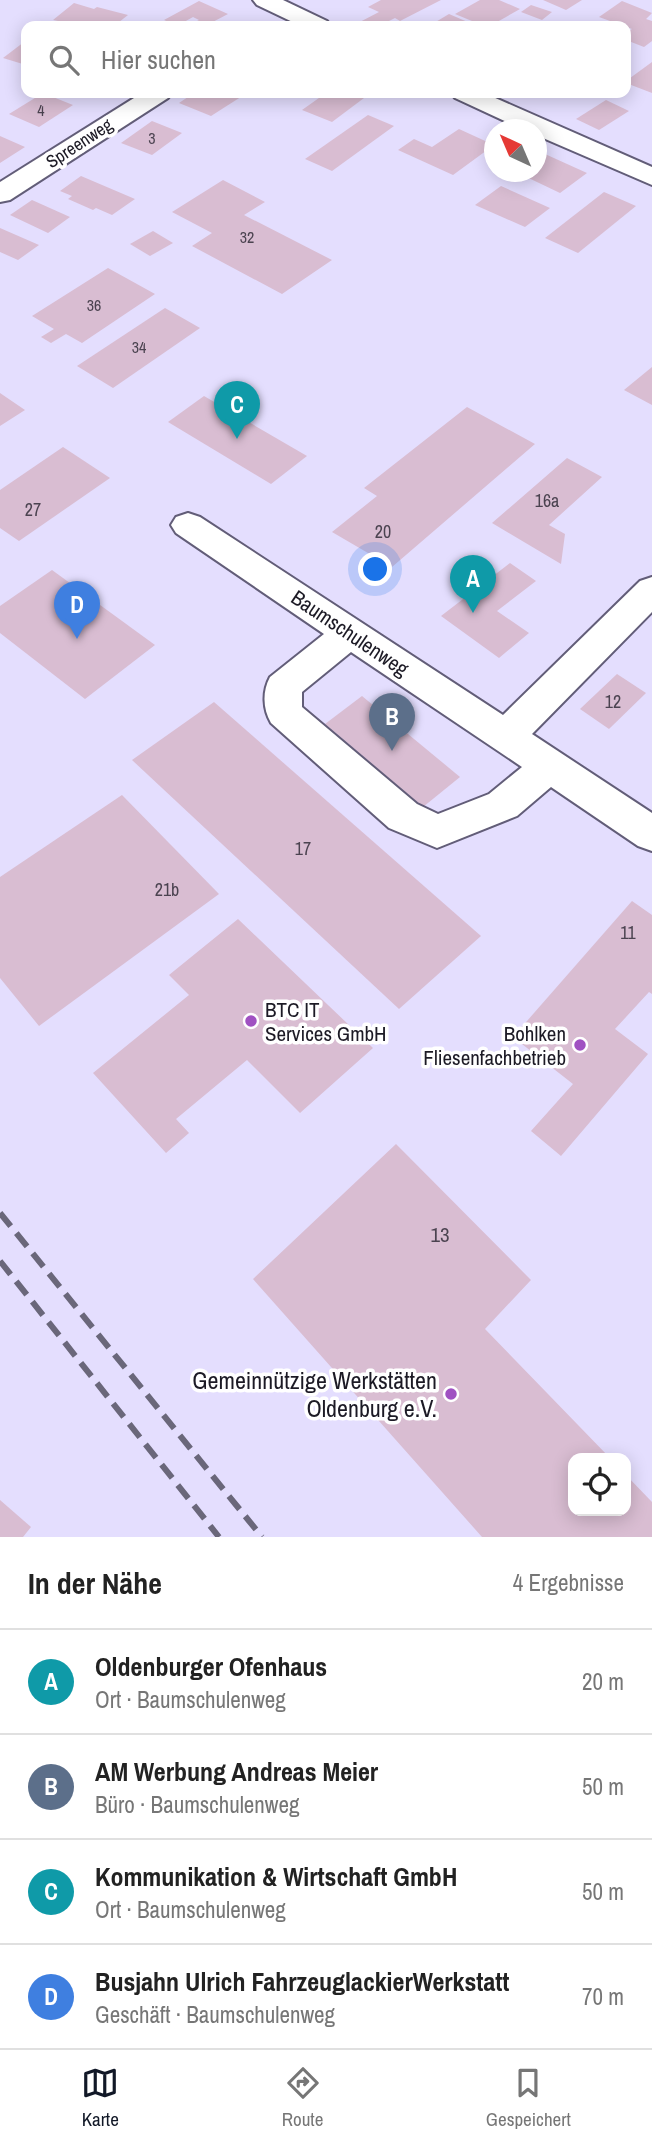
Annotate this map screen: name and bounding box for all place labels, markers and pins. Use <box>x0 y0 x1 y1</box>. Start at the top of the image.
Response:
pin: C <box>214 381 260 439</box>
pin: A <box>450 555 496 613</box>
pin: D <box>54 581 100 639</box>
pin: B <box>369 693 415 751</box>
place label: BTC IT Services GmbH <box>265 995 387 1048</box>
marker: BTC IT Services GmbH <box>243 1013 259 1029</box>
place label: Bohlken Fliesenfachbetrieb <box>423 1019 566 1072</box>
marker: Bohlken Fliesenfachbetrieb <box>572 1037 588 1053</box>
place label: Gemeinnützige Werkstätten Oldenburg e.V. <box>192 1364 437 1424</box>
marker: Gemeinnützige Werkstätten Oldenburg e.V. <box>443 1386 459 1402</box>

